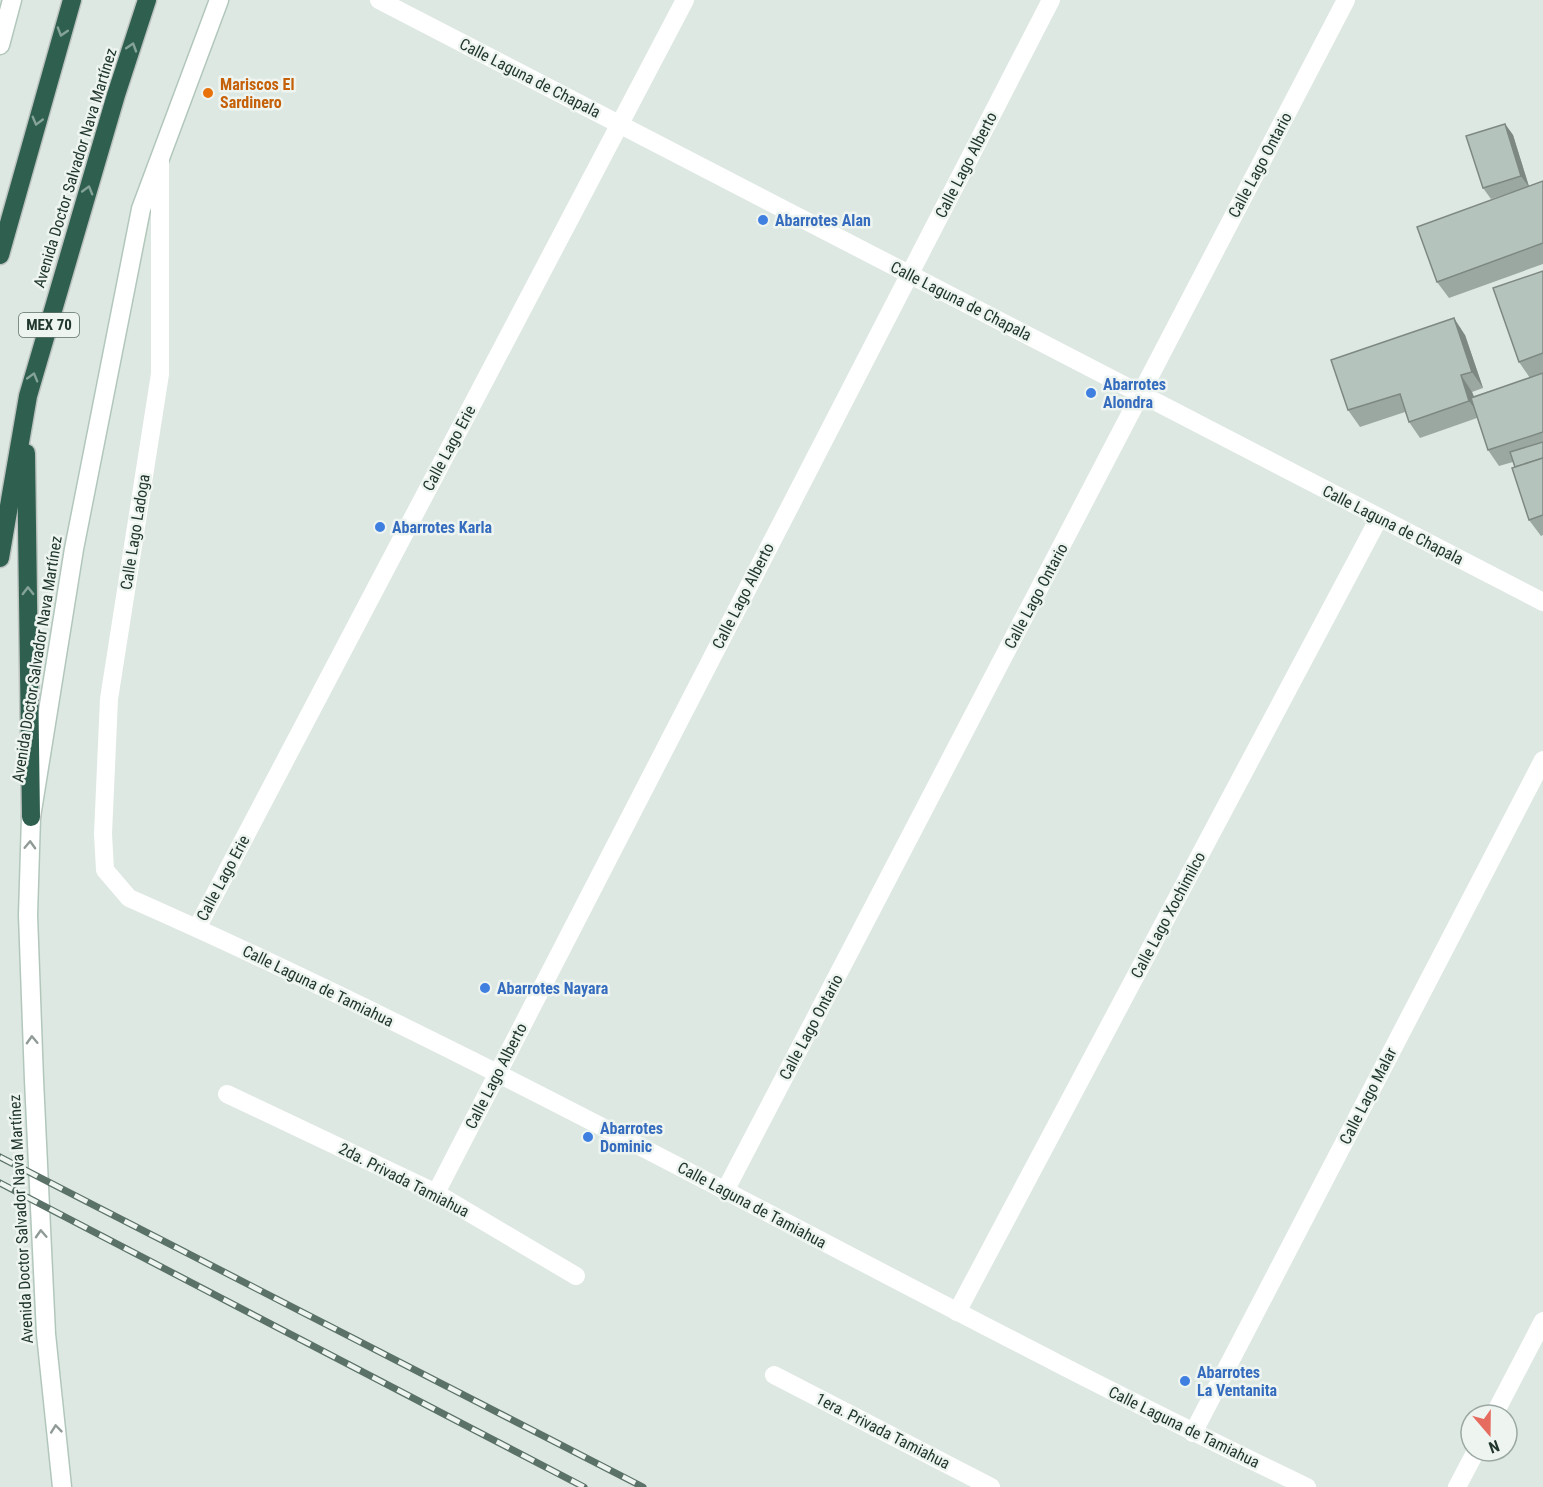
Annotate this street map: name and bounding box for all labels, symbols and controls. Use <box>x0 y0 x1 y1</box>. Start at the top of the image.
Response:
one-way arrow <box>57 26 69 37</box>
street label: Calle Laguna de Chapala <box>456 34 604 122</box>
one-way arrow <box>124 42 137 53</box>
street label: Avenida Doctor Salvador Nava Martínez <box>29 46 121 290</box>
place label: Mariscos El Sardinero <box>220 75 294 112</box>
marker: Mariscos El Sardinero <box>201 86 215 100</box>
street label: Calle Lago Alberto <box>931 109 1001 221</box>
street label: Calle Lago Ontario <box>1224 109 1296 221</box>
one-way arrow <box>32 115 44 126</box>
one-way arrow <box>81 185 93 196</box>
place label: Abarrotes Alan <box>775 211 871 230</box>
marker: Abarrotes Alan <box>756 213 770 227</box>
street label: Calle Laguna de Chapala <box>887 257 1035 345</box>
road number: MEX 70 <box>19 313 79 337</box>
one-way arrow <box>26 372 38 383</box>
place label: Abarrotes Alondra <box>1103 375 1166 412</box>
marker: Abarrotes Alondra <box>1084 386 1098 400</box>
street label: Calle Lago Erie <box>419 402 479 494</box>
street label: Calle Lago Ladoga <box>116 473 154 591</box>
street label: Calle Laguna de Chapala <box>1319 481 1467 569</box>
place label: Abarrotes Karla <box>392 518 493 537</box>
marker: Abarrotes Karla <box>373 520 387 534</box>
street label: Avenida Doctor Salvador Nava Martínez <box>8 534 66 784</box>
street label: Calle Lago Alberto <box>708 540 778 652</box>
street label: Calle Lago Ontario <box>1000 540 1072 652</box>
one-way arrow <box>22 586 34 595</box>
street label: Calle Lago Erie <box>193 832 253 924</box>
one-way arrow <box>24 840 37 849</box>
street label: Calle Lago Xochimilco <box>1127 849 1209 981</box>
street label: Calle Laguna de Tamiahua <box>239 941 397 1031</box>
street label: Calle Lago Ontario <box>775 971 847 1083</box>
place label: Abarrotes Nayara <box>497 979 609 998</box>
marker: Abarrotes Nayara <box>478 981 492 995</box>
street label: Calle Lago Alberto <box>461 1020 531 1132</box>
one-way arrow <box>26 1035 39 1044</box>
street label: Calle Lago Malar <box>1335 1044 1401 1148</box>
street label: Avenida Doctor Salvador Nava Martínez <box>5 1094 37 1344</box>
place label: Abarrotes Dominic <box>600 1119 663 1156</box>
marker: Abarrotes Dominic <box>581 1130 595 1144</box>
street label: 2da. Privada Tamiahua <box>336 1139 472 1221</box>
street label: Calle Laguna de Tamiahua <box>674 1158 830 1252</box>
one-way arrow <box>35 1230 48 1239</box>
place label: Abarrotes La Ventanita <box>1197 1363 1278 1400</box>
marker: Abarrotes La Ventanita <box>1178 1374 1192 1388</box>
street label: Calle Laguna de Tamiahua <box>1105 1382 1263 1472</box>
street label: 1era. Privada Tamiahua <box>813 1389 953 1473</box>
north arrow <box>1459 1403 1519 1463</box>
one-way arrow <box>50 1424 63 1433</box>
text: N <box>1486 1436 1502 1457</box>

